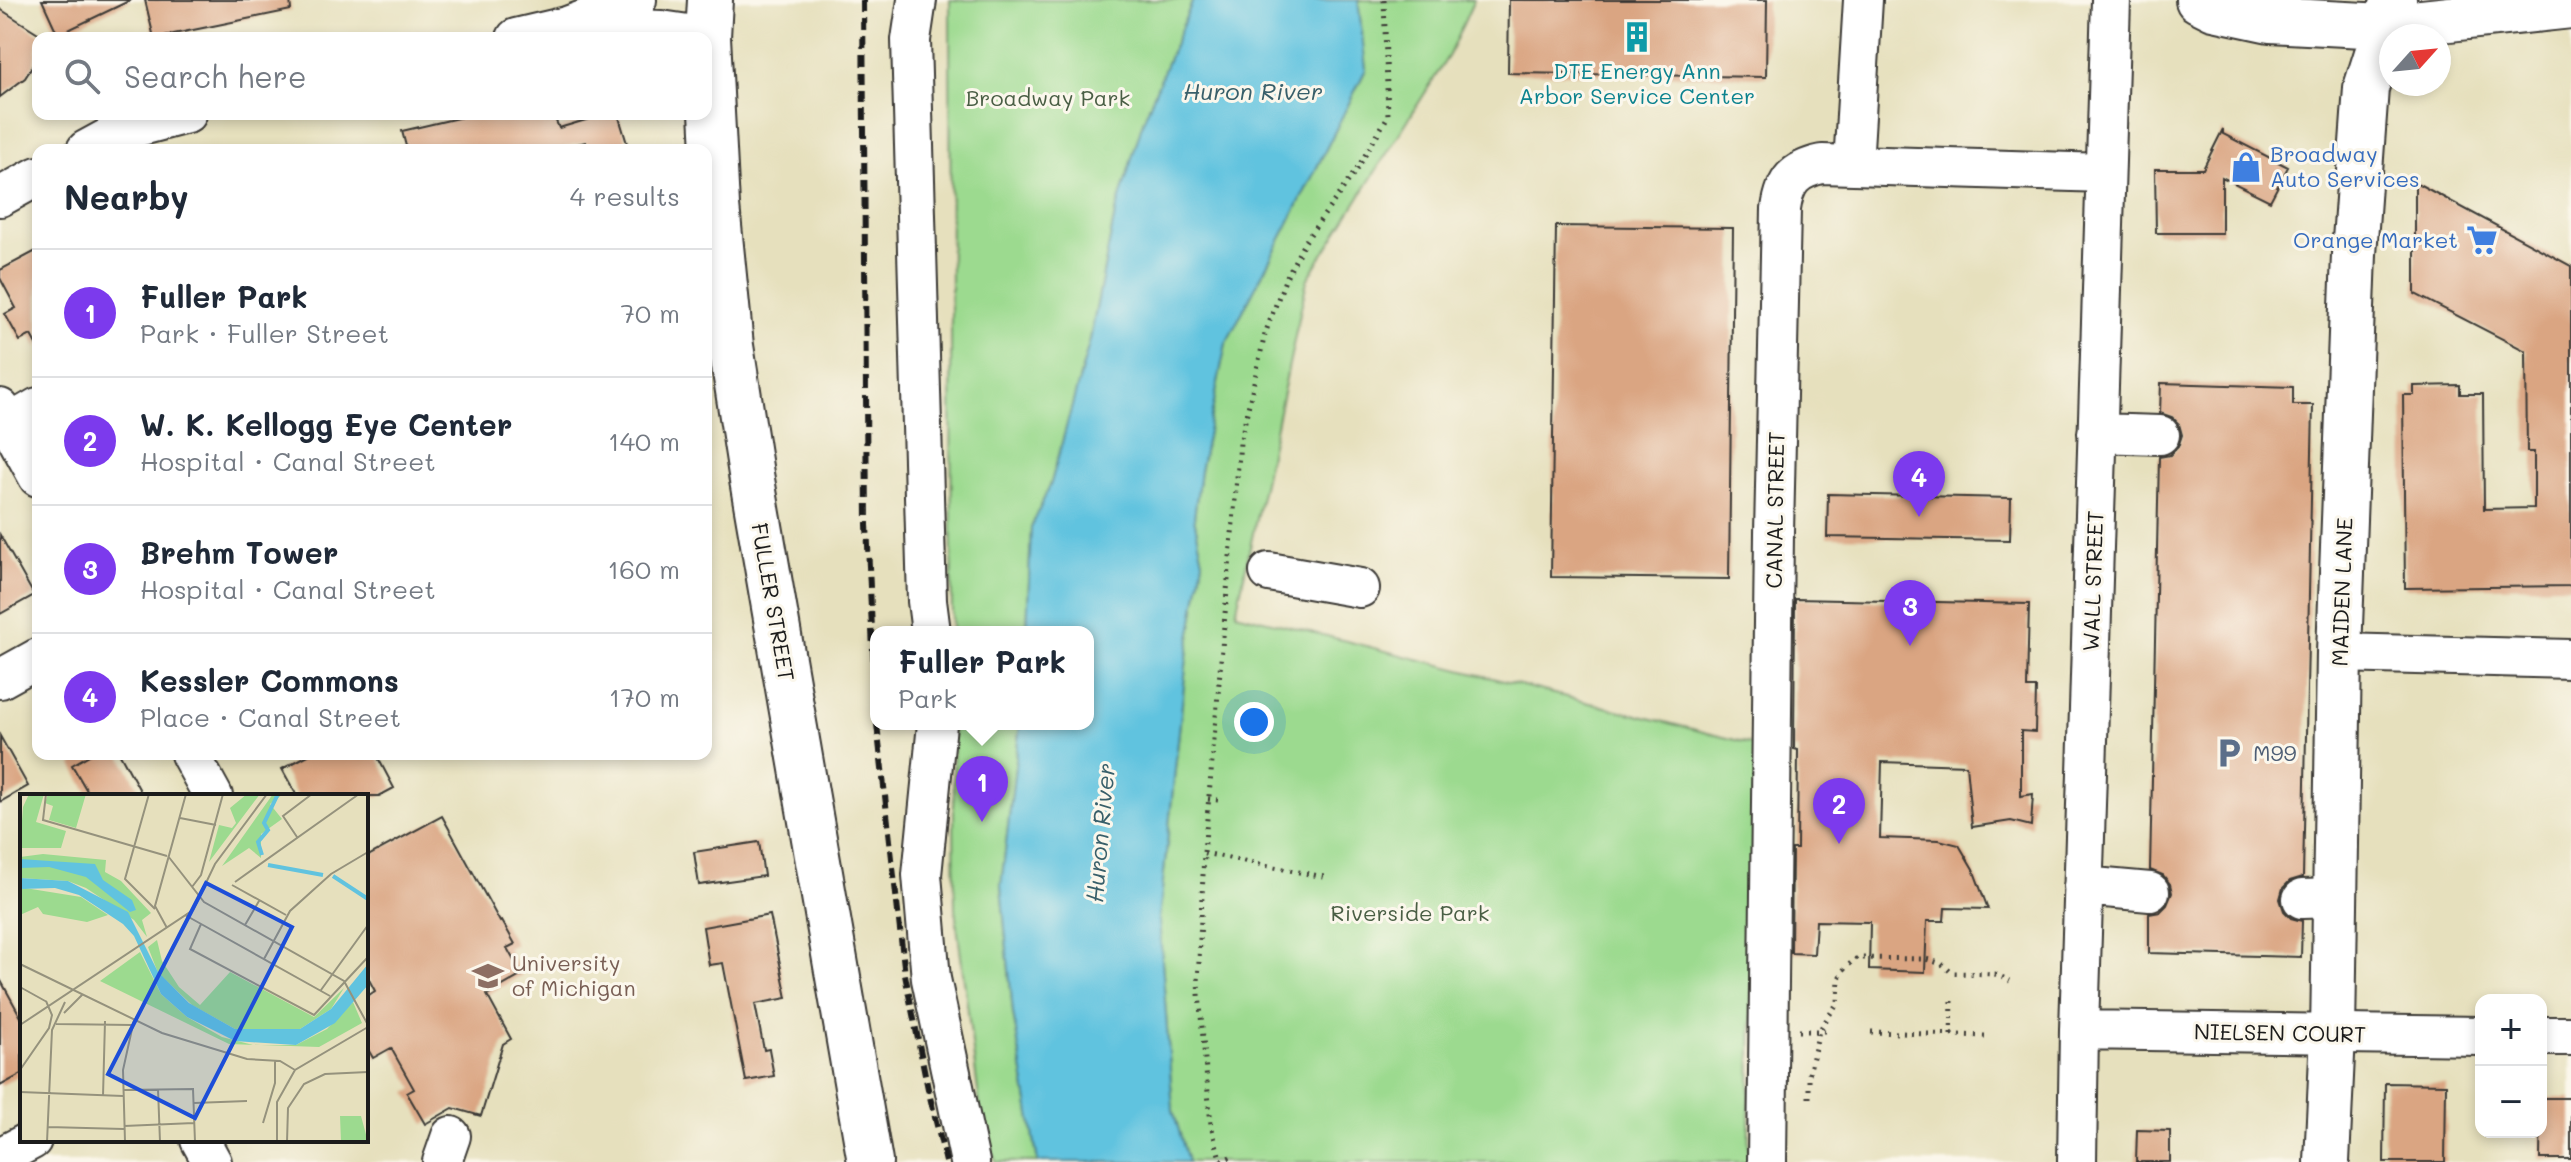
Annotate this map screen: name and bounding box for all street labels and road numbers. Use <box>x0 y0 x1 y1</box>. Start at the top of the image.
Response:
street label: CANAL STREET <box>1759 431 1790 589</box>
street label: WALL STREET <box>2076 510 2109 652</box>
street label: MAIDEN LANE <box>2324 517 2359 667</box>
street label: FULLER STREET <box>745 521 802 683</box>
street label: NIELSEN COURT <box>2194 1016 2366 1049</box>

